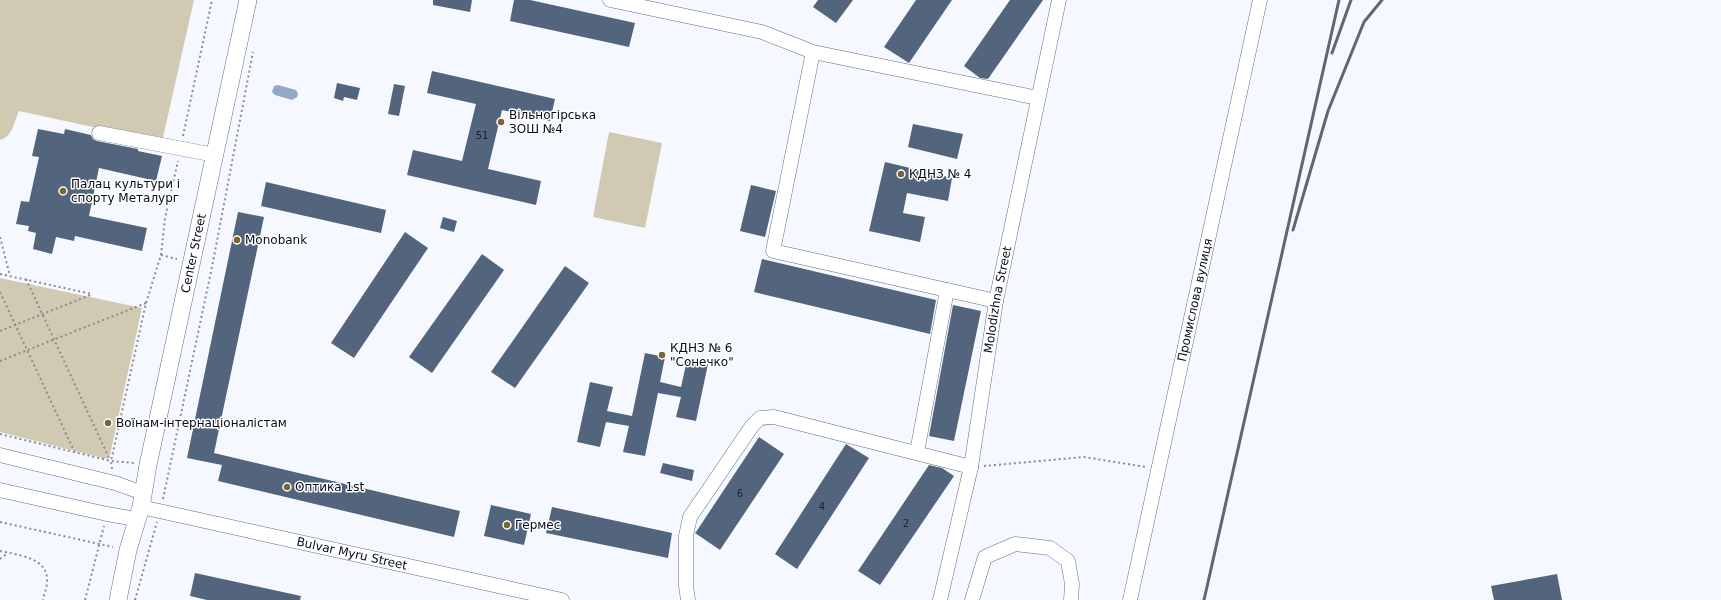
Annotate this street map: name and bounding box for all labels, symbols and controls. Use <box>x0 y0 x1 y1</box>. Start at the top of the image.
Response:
place label: Вільногірська ЗОШ №4 <box>509 108 596 136</box>
marker: Вільногірська ЗОШ №4 <box>496 117 506 127</box>
house number: 51 <box>476 130 488 141</box>
place label: КДНЗ № 4 <box>909 167 971 181</box>
marker: КДНЗ № 4 <box>896 169 906 179</box>
place label: Палац культури і спорту Металург <box>71 177 180 205</box>
marker: Палац культури і спорту Металург <box>58 186 68 196</box>
street label: Center Street <box>178 212 209 294</box>
place label: Monobank <box>245 233 307 247</box>
marker: Monobank <box>232 235 242 245</box>
street label: Промислова вулиця <box>1175 237 1215 363</box>
street label: Molodizhna Street <box>981 245 1014 354</box>
place label: КДНЗ № 6 "Сонечко" <box>670 341 734 369</box>
marker: КДНЗ № 6 "Сонечко" <box>657 350 667 360</box>
place label: Воїнам-інтернаціоналістам <box>116 416 287 430</box>
marker: Воїнам-інтернаціоналістам <box>103 418 113 428</box>
place label: Оптика 1st <box>295 480 364 494</box>
marker: Оптика 1st <box>282 482 292 492</box>
house number: 6 <box>737 488 743 499</box>
house number: 4 <box>819 501 825 512</box>
place label: Гермес <box>515 518 560 532</box>
house number: 2 <box>903 518 909 529</box>
marker: Гермес <box>502 520 512 530</box>
street label: Bulvar Myru Street <box>295 535 409 573</box>

